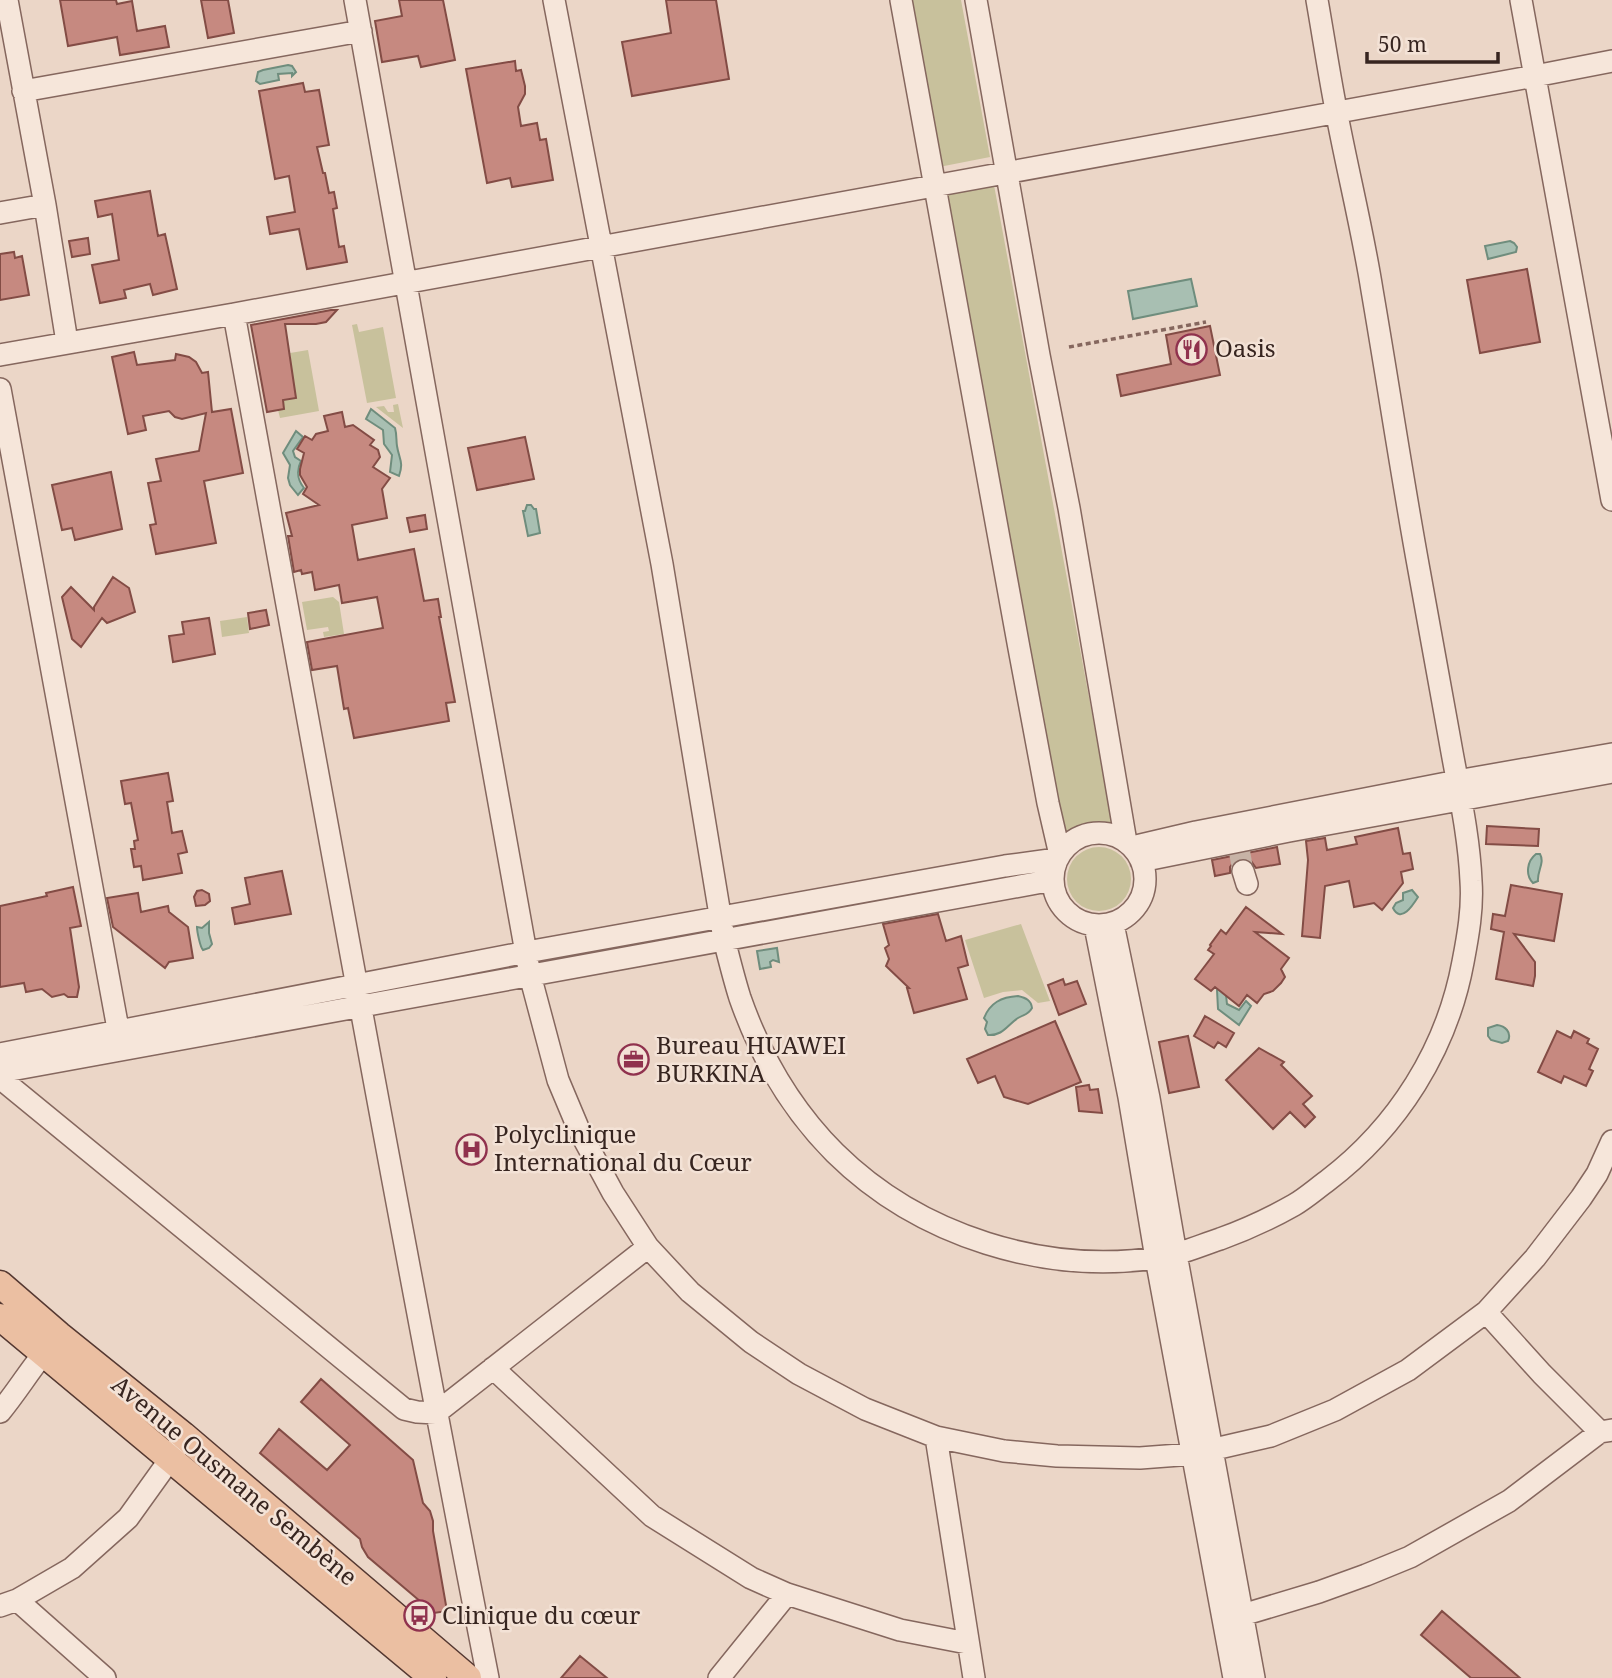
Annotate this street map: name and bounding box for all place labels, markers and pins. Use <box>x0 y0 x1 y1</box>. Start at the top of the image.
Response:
place label: Oasis <box>1215 331 1276 364</box>
restaurant icon: Oasis <box>1175 332 1209 366</box>
place label: Bureau HUAWEI BURKINA <box>656 1028 846 1089</box>
office icon: Bureau HUAWEI BURKINA <box>616 1043 650 1077</box>
place label: Polyclinique International du Cœur <box>494 1117 752 1178</box>
hospital icon: Polyclinique International du Cœur <box>454 1132 488 1166</box>
place label: Clinique du cœur <box>442 1598 640 1631</box>
bus stop icon: Clinique du cœur <box>402 1599 436 1633</box>

